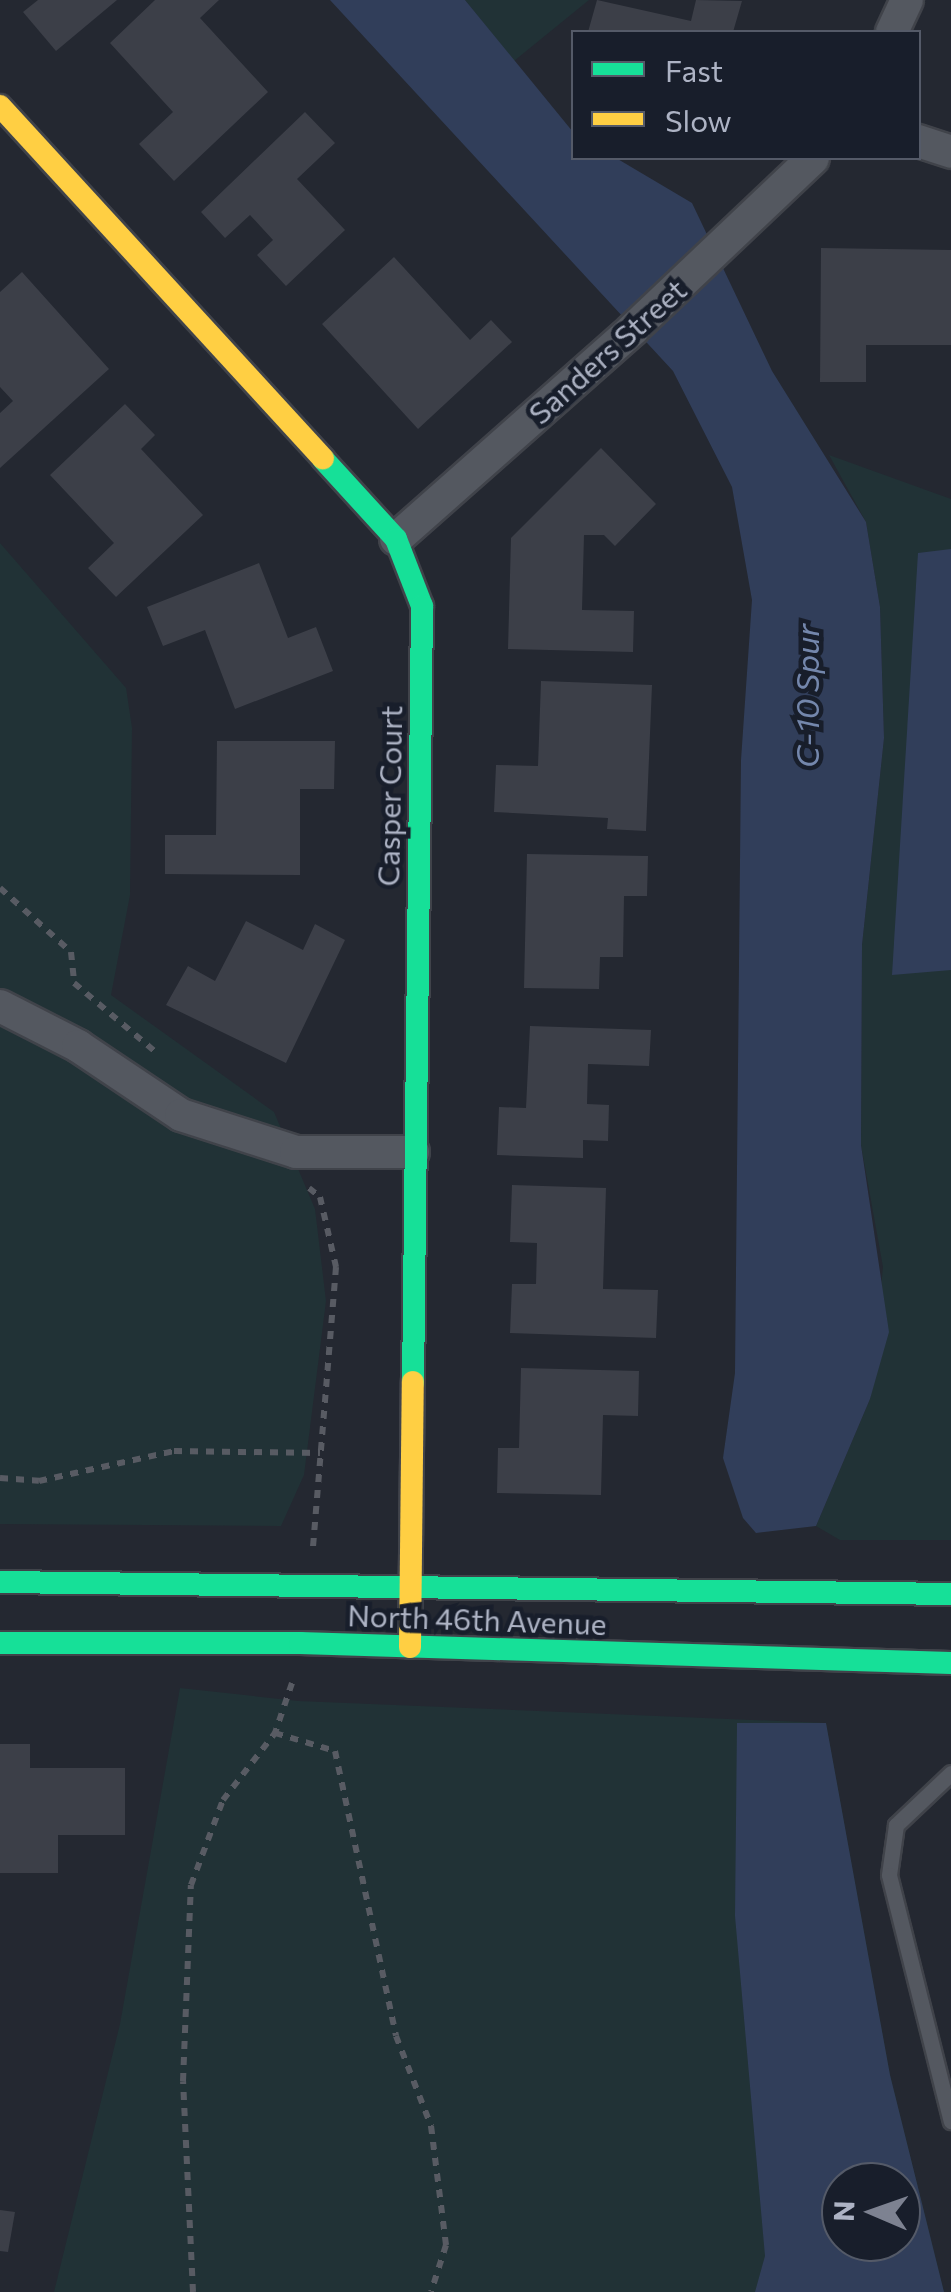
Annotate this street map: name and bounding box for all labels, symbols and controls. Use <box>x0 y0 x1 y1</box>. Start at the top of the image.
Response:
legend <box>571 30 921 160</box>
text: Fast <box>665 51 723 88</box>
text: Slow <box>665 101 732 138</box>
street label: Sanders Street <box>521 271 693 431</box>
water label: C-10 Spur <box>787 624 825 768</box>
street label: Casper Court <box>369 705 409 887</box>
street label: North 46th Avenue <box>347 1596 607 1642</box>
north arrow <box>821 2162 921 2262</box>
text: N <box>826 2200 860 2222</box>

